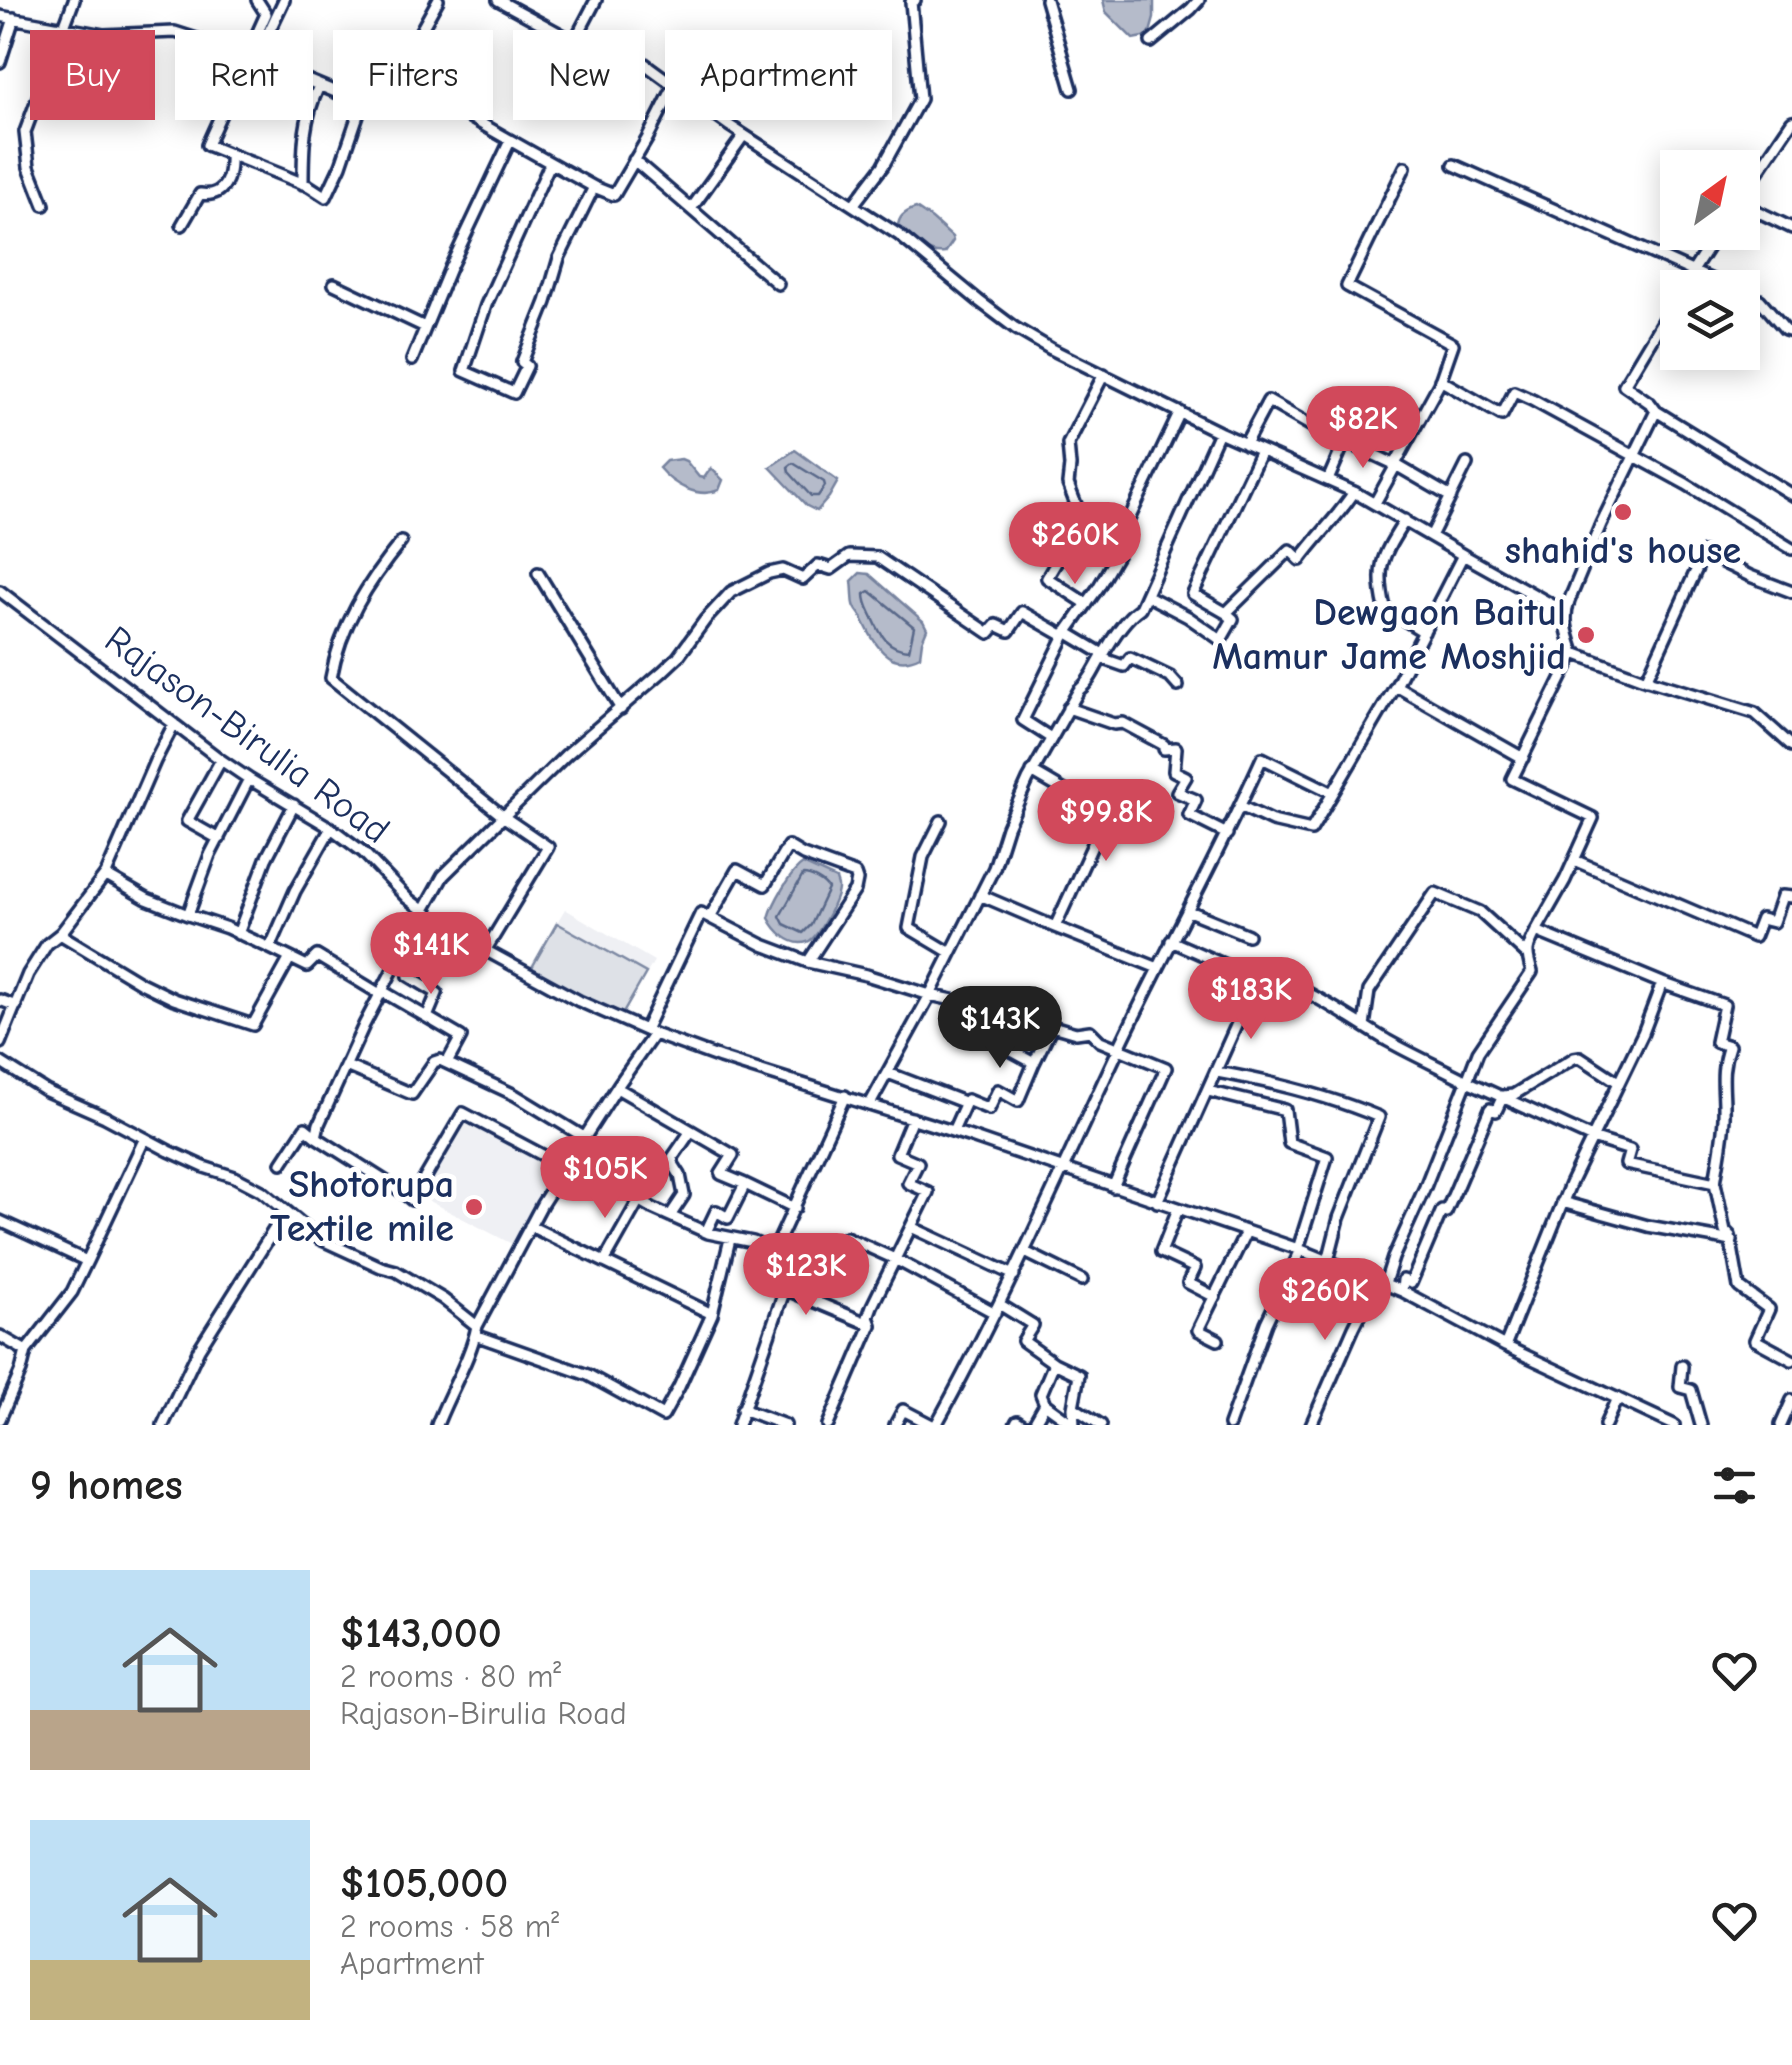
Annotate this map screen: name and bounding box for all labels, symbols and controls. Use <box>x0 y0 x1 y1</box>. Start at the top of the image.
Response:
chip: Buy <box>30 30 155 120</box>
chip: Rent <box>175 30 313 120</box>
chip: Filters <box>333 30 493 120</box>
chip: New <box>513 30 645 120</box>
chip: Apartment <box>665 30 892 120</box>
north arrow <box>1660 150 1760 250</box>
map controls <box>1660 150 1760 370</box>
button: layers <box>1660 270 1760 370</box>
pin: $82K <box>1304 386 1422 471</box>
text: $82K <box>1328 400 1398 437</box>
marker: shahid's house <box>1612 501 1634 523</box>
pin: $260K <box>1005 502 1145 587</box>
text: $260K <box>1031 516 1119 553</box>
place label: shahid's house <box>1505 529 1741 573</box>
place label: Dewgaon Baitul Mamur Jame Moshjid <box>1212 591 1566 679</box>
street label: Rajason-Birulia Road <box>96 617 398 853</box>
marker: Dewgaon Baitul Mamur Jame Moshjid <box>1575 624 1597 646</box>
pin: $99.8K <box>1025 779 1187 864</box>
text: $99.8K <box>1060 793 1152 830</box>
pin: $141K <box>361 912 501 997</box>
text: $141K <box>392 926 470 963</box>
pin: $183K <box>1181 957 1321 1042</box>
text: $183K <box>1210 971 1292 1008</box>
pin: $143K <box>930 986 1070 1071</box>
text: $143K <box>960 1000 1040 1037</box>
pin: $105K <box>535 1136 675 1221</box>
text: $105K <box>562 1150 648 1187</box>
place label: Shotorupa Textile mile <box>270 1163 454 1251</box>
marker: Shotorupa Textile mile <box>463 1196 485 1218</box>
pin: $123K <box>736 1233 876 1318</box>
text: $123K <box>765 1247 847 1284</box>
pin: $260K <box>1255 1258 1395 1343</box>
text: $260K <box>1281 1272 1369 1309</box>
icon: filters <box>1707 1458 1762 1513</box>
text: 9 homes <box>30 1461 183 1510</box>
text: $143,000 <box>340 1609 502 1658</box>
icon: home <box>110 1610 230 1730</box>
icon: heart <box>1707 1643 1762 1698</box>
text: 2 rooms · 80 m² <box>340 1658 561 1695</box>
text: Rajason-Birulia Road <box>340 1695 627 1732</box>
text: $105,000 <box>340 1859 508 1908</box>
icon: home <box>110 1860 230 1980</box>
icon: heart <box>1707 1893 1762 1948</box>
text: 2 rooms · 58 m² <box>340 1908 559 1945</box>
text: Apartment <box>340 1945 483 1982</box>

